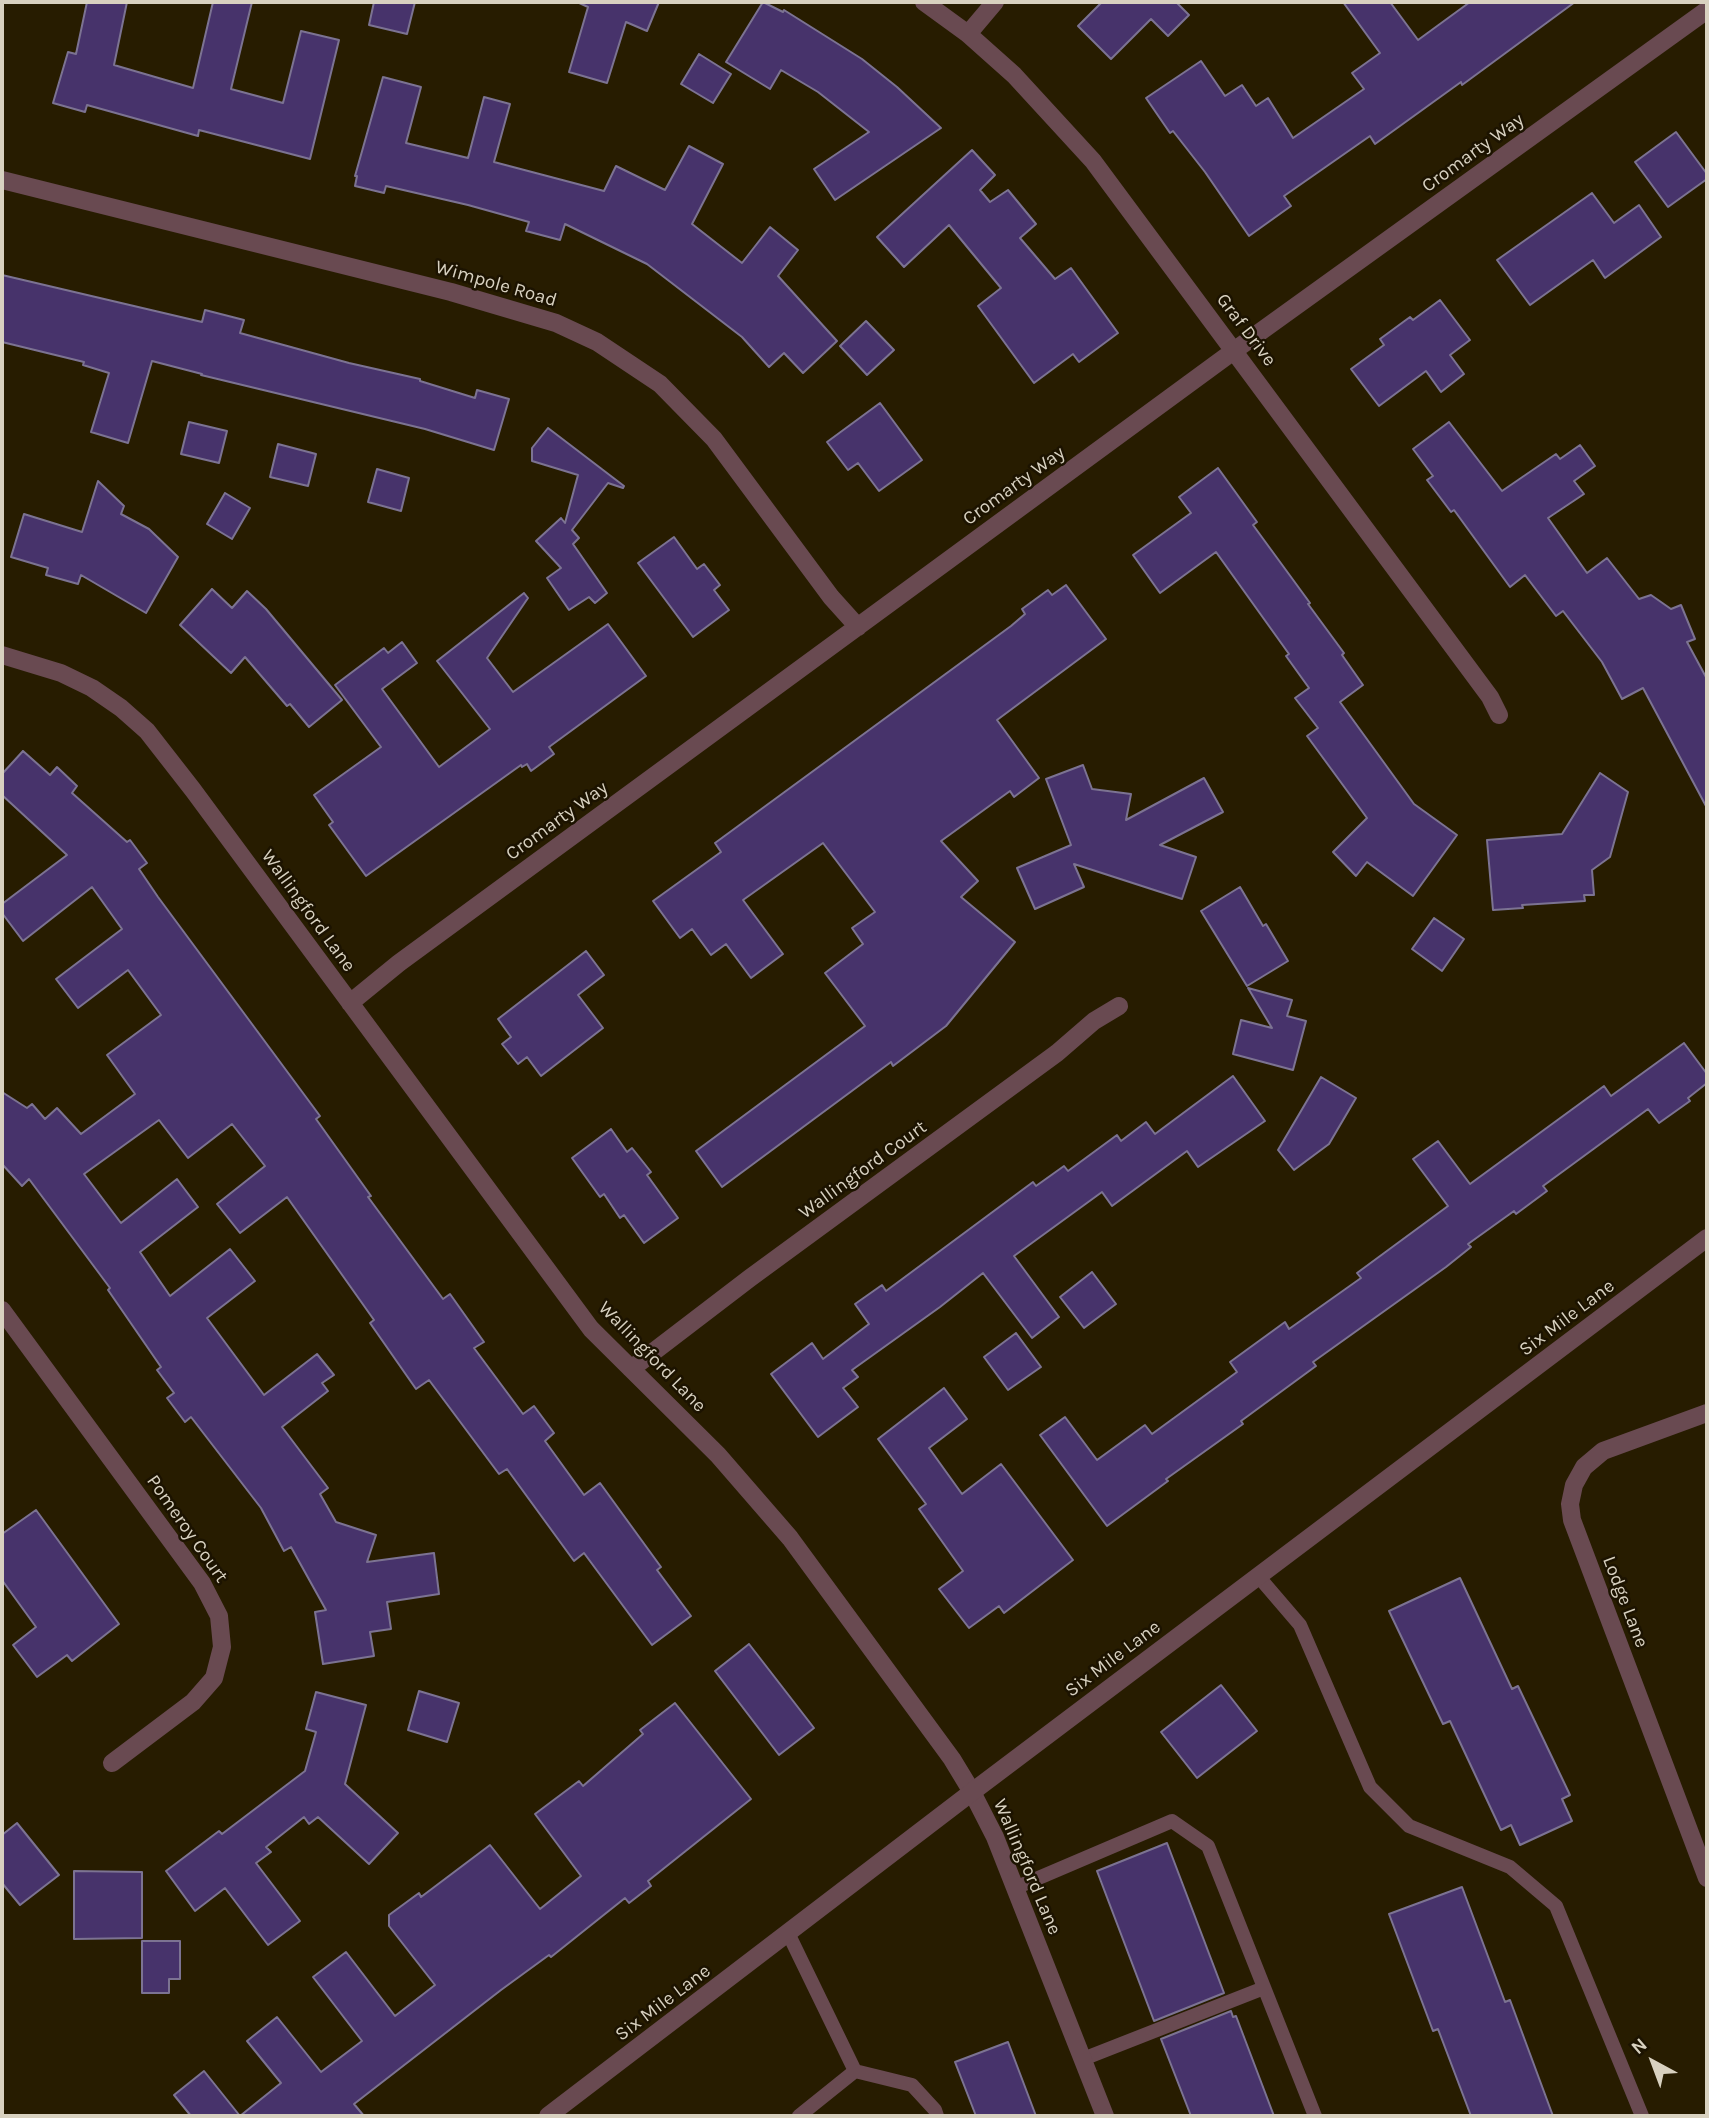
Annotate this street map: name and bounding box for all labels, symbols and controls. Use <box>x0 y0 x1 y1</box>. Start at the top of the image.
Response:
street label: Cromarty Way <box>1418 108 1528 198</box>
street label: Wimpole Road <box>433 256 559 312</box>
street label: Graf Drive <box>1211 289 1281 371</box>
street label: Cromarty Way <box>959 441 1069 531</box>
street label: Cromarty Way <box>502 776 612 866</box>
street label: Wallingford Lane <box>256 845 360 977</box>
street label: Wallingford Court <box>795 1116 931 1224</box>
street label: Six Mile Lane <box>1515 1275 1619 1361</box>
street label: Wallingford Lane <box>593 1297 711 1417</box>
street label: Pomeroy Court <box>141 1471 233 1587</box>
street label: Lodge Lane <box>1597 1553 1653 1651</box>
street label: Six Mile Lane <box>1061 1616 1165 1702</box>
street label: Wallingford Lane <box>988 1796 1066 1938</box>
street label: Six Mile Lane <box>611 1960 715 2046</box>
north arrow <box>1618 2027 1688 2097</box>
text: N <box>1627 2033 1652 2059</box>

